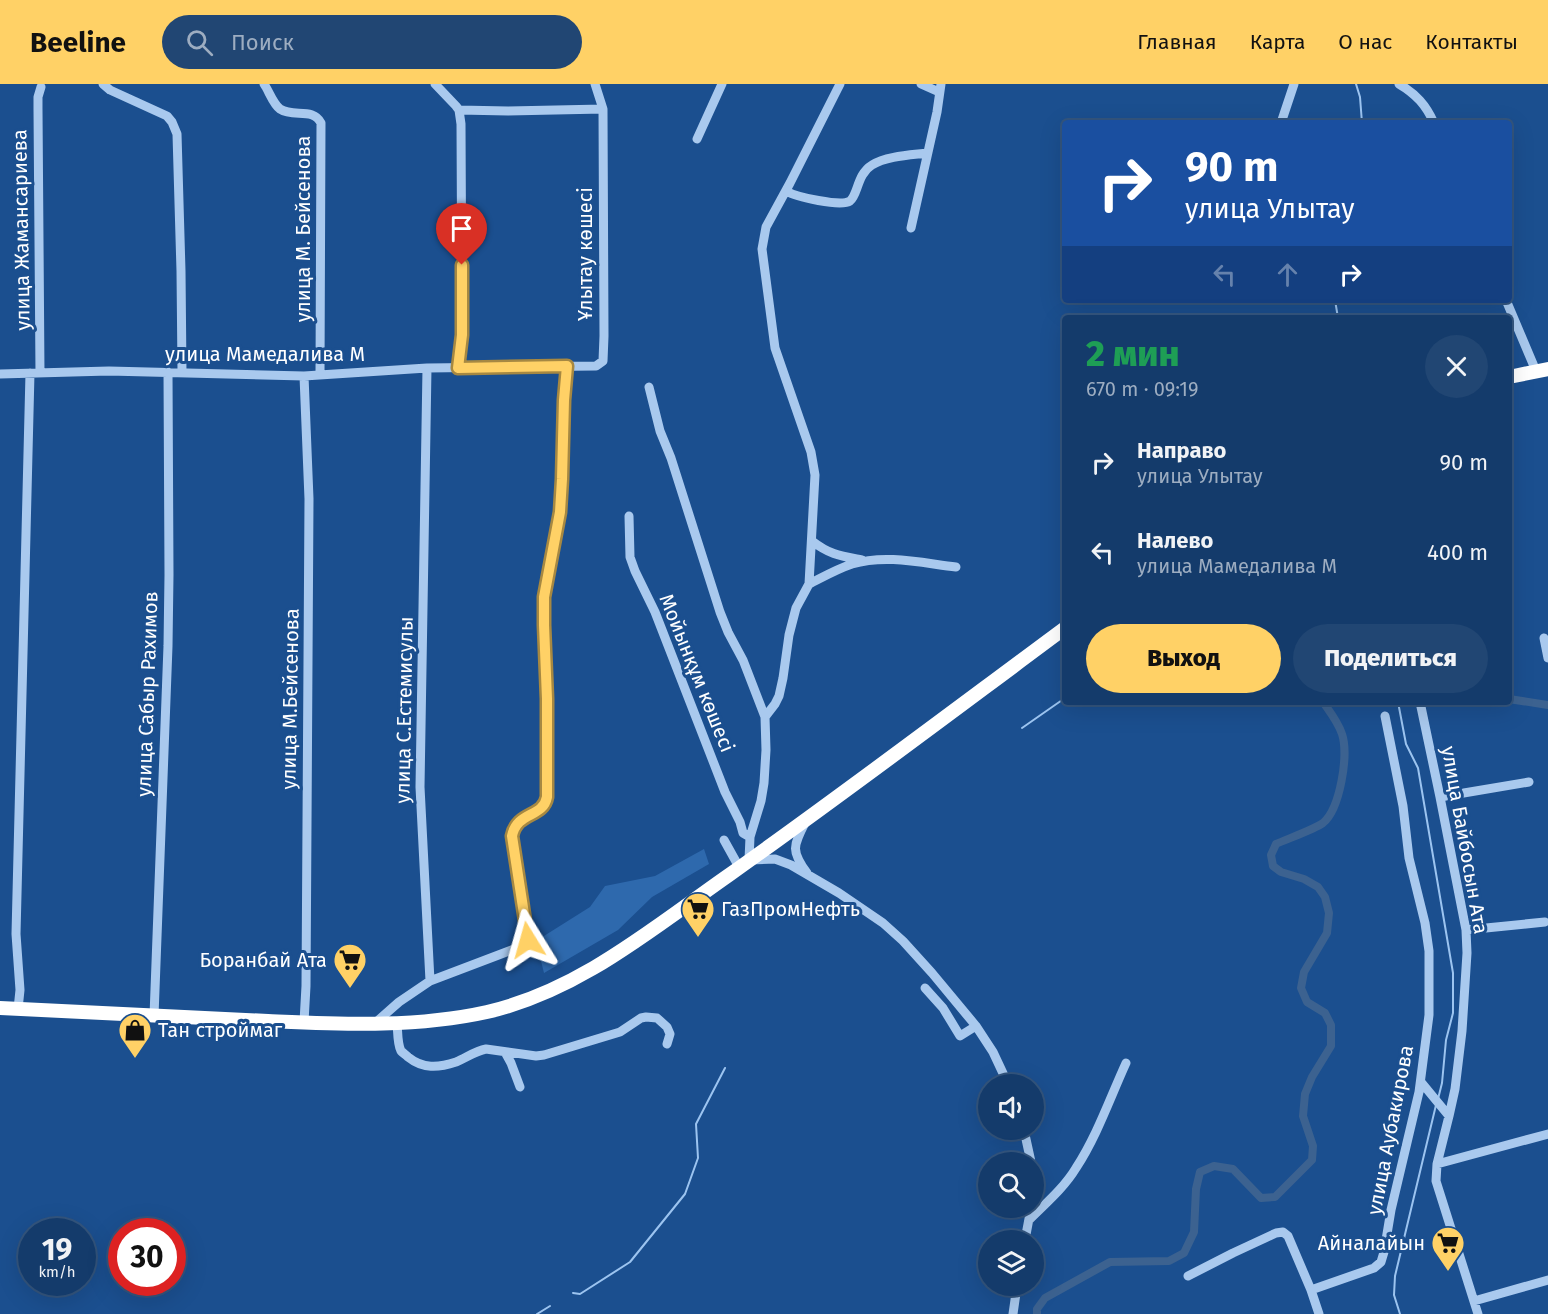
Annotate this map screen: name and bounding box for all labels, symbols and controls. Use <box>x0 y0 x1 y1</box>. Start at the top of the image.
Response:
search box <box>162 15 582 69</box>
text: Beeline <box>30 26 126 59</box>
icon: search <box>183 26 216 59</box>
text: Поиск <box>231 29 294 56</box>
text: Главная <box>1137 29 1217 55</box>
text: Карта <box>1250 29 1305 55</box>
text: О нас <box>1338 29 1392 55</box>
text: Контакты <box>1425 29 1518 55</box>
street label: улица Жамансариева <box>7 129 35 331</box>
street label: улица М. Бейсенова <box>291 136 315 322</box>
text: 90 m <box>1185 142 1279 192</box>
icon: right <box>1086 144 1164 222</box>
street label: Ұлытау көшесі <box>573 187 597 321</box>
text: улица Улытау <box>1185 193 1355 225</box>
pin <box>436 203 487 265</box>
icon: arrive <box>445 212 478 245</box>
icon: left <box>1208 258 1241 291</box>
icon: ahead <box>1271 258 1304 291</box>
icon: right <box>1334 258 1367 291</box>
text: 2 мин <box>1086 332 1179 376</box>
button: close <box>1425 335 1488 398</box>
street label: улица Мамедалива М <box>165 342 365 366</box>
text: 670 m · 09:19 <box>1086 377 1198 401</box>
text: Направо <box>1137 437 1226 464</box>
icon: right <box>1086 446 1119 479</box>
text: 90 m <box>1439 449 1488 476</box>
text: улица Улытау <box>1137 464 1263 488</box>
text: Налево <box>1137 527 1213 554</box>
icon: left <box>1086 536 1119 569</box>
text: 400 m <box>1427 539 1488 566</box>
text: улица Мамедалива М <box>1137 554 1337 578</box>
street label: Мойынқұм көшесі <box>654 590 740 756</box>
street label: улица Сабыр Рахимов <box>131 591 163 797</box>
street label: улица М.Бейсенова <box>276 608 304 790</box>
street label: улица С.Естемисулы <box>390 616 418 804</box>
button: Выход <box>1086 624 1281 693</box>
button: Поделиться <box>1293 624 1488 693</box>
street label: улица Байбосын Ата <box>1437 744 1493 936</box>
supermarket icon: ГазПромНефть <box>680 891 716 938</box>
place label: ГазПромНефть <box>721 897 860 921</box>
position arrow <box>496 908 560 972</box>
supermarket icon: Боранбай Ата <box>332 942 368 989</box>
place label: Боранбай Ата <box>199 948 327 972</box>
shop icon: Тан строймаг <box>117 1012 153 1059</box>
place label: Тан строймаг <box>158 1018 283 1042</box>
street label: улица Аубакирова <box>1362 1043 1418 1217</box>
map controls <box>978 1074 1044 1296</box>
button: sound <box>978 1074 1044 1140</box>
button: search <box>978 1152 1044 1218</box>
speed limit sign: 30 <box>108 1218 186 1296</box>
supermarket icon: Айналайын <box>1430 1225 1466 1272</box>
button: layers <box>978 1230 1044 1296</box>
place label: Айналайын <box>1318 1231 1425 1255</box>
text: 19 <box>42 1232 72 1268</box>
text: km/h <box>38 1263 76 1281</box>

